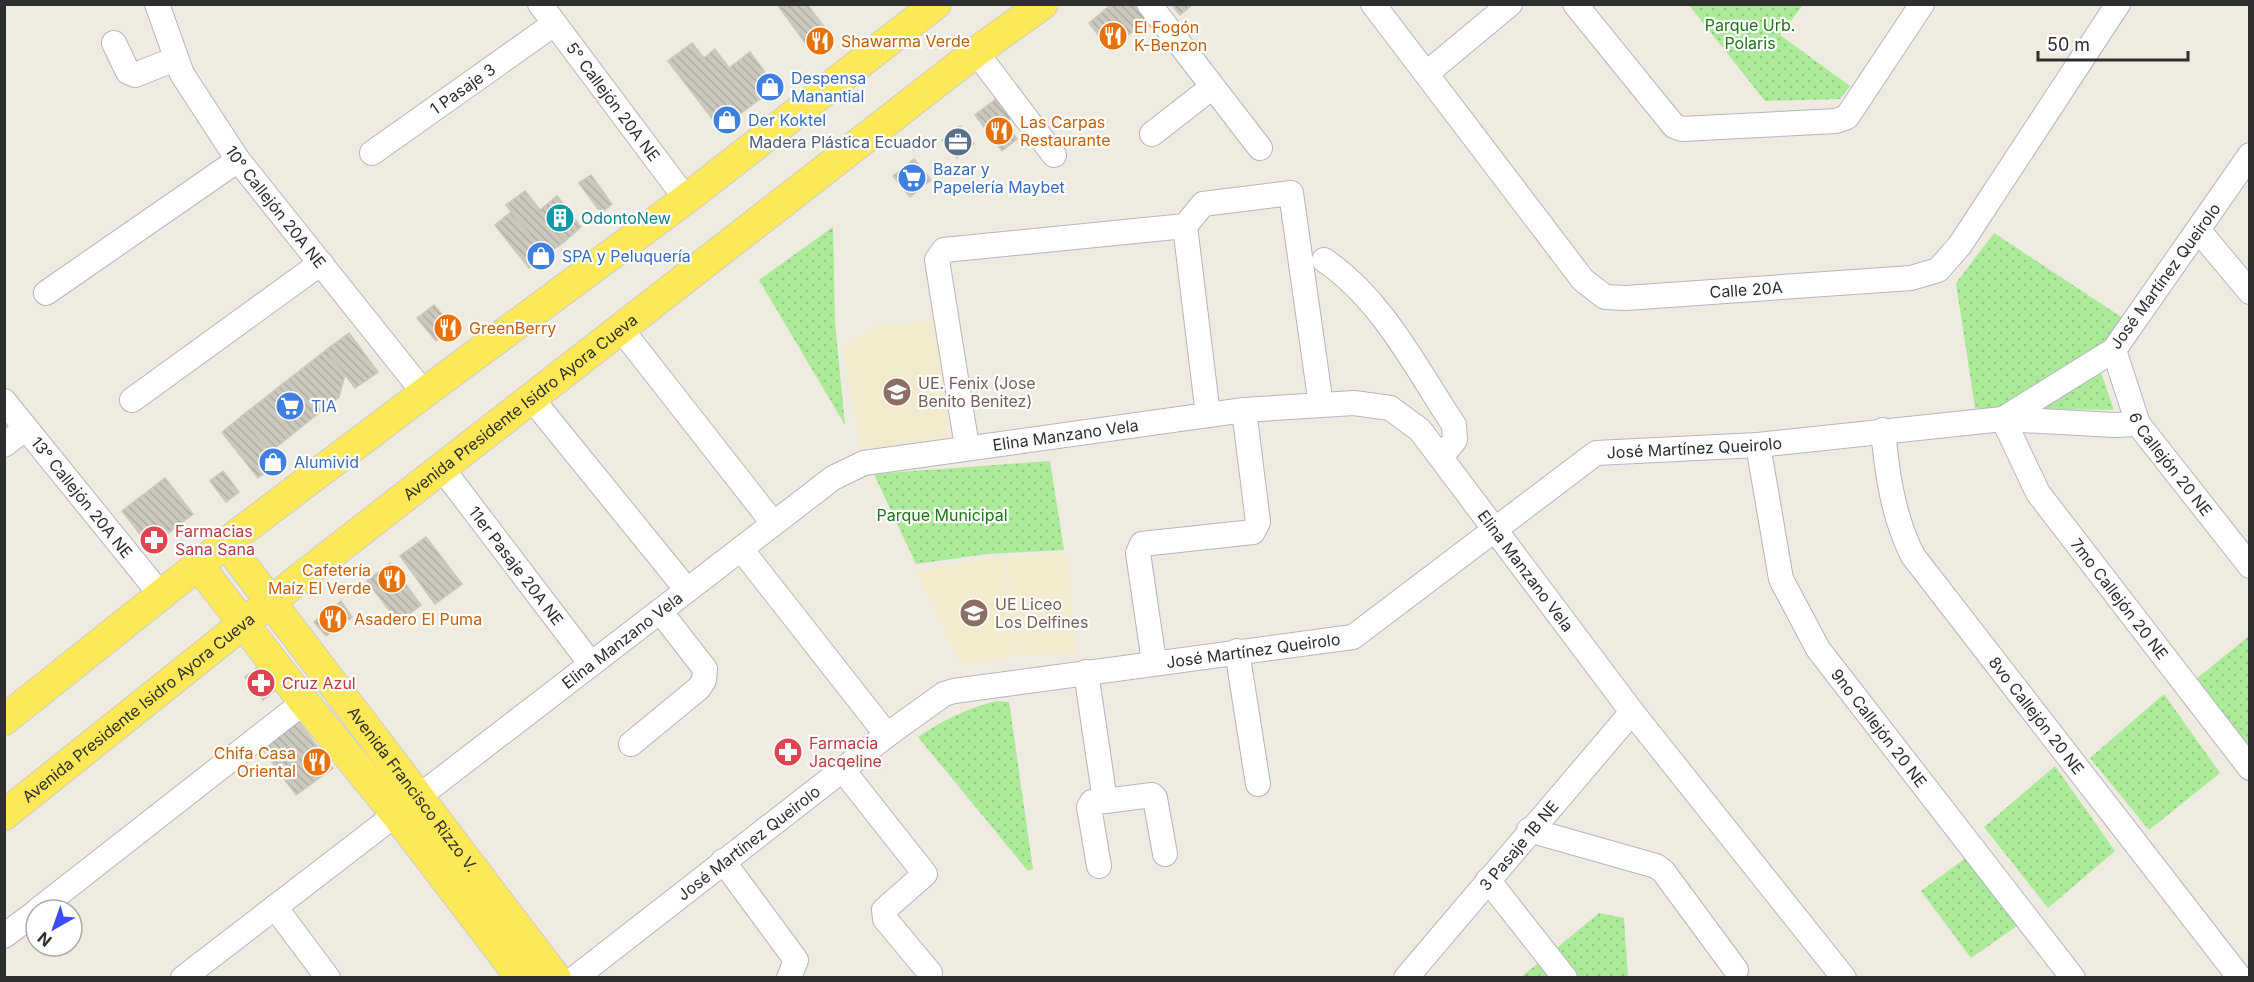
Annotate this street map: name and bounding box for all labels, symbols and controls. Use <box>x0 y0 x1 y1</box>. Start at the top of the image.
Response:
park label: Parque Urb. Polaris <box>1705 15 1795 53</box>
place label: El Fogón K-Benzon <box>1134 17 1207 55</box>
restaurant icon: El Fogón K-Benzon <box>1097 20 1129 52</box>
scale bar <box>2038 24 2188 62</box>
restaurant icon: Shawarma Verde <box>804 25 836 57</box>
place label: Shawarma Verde <box>841 31 970 51</box>
text: 50 m <box>2047 34 2090 55</box>
street label: 5° Callejón 20A NE <box>562 38 664 165</box>
street label: 1 Pasaje 3 <box>426 59 499 119</box>
place label: Despensa Manantial <box>791 68 866 106</box>
shop icon: Despensa Manantial <box>754 71 786 103</box>
shop icon: Der Koktel <box>711 104 743 136</box>
place label: Der Koktel <box>748 110 826 130</box>
place label: Las Carpas Restaurante <box>1020 112 1110 150</box>
restaurant icon: Las Carpas Restaurante <box>983 115 1015 147</box>
office icon: Madera Plástica Ecuador <box>942 126 974 158</box>
place label: Madera Plástica Ecuador <box>749 132 937 152</box>
street label: 10° Callejón 20A NE <box>221 142 330 272</box>
place label: Bazar y Papelería Maybet <box>933 159 1065 197</box>
supermarket icon: Bazar y Papelería Maybet <box>896 162 928 194</box>
street label: José Martínez Queirolo <box>2105 199 2225 353</box>
building icon: OdontoNew <box>544 202 576 234</box>
place label: OdontoNew <box>581 208 671 228</box>
shop icon: SPA y Peluquería <box>525 240 557 272</box>
place label: SPA y Peluquería <box>562 246 691 266</box>
street label: Calle 20A <box>1709 277 1783 302</box>
street label: Avenida Presidente Isidro Ayora Cueva <box>399 309 641 504</box>
restaurant icon: GreenBerry <box>432 312 464 344</box>
place label: GreenBerry <box>469 318 556 338</box>
place label: UE. Fenix (Jose Benito Benitez) <box>918 373 1036 411</box>
school or university icon: UE. Fenix (Jose Benito Benitez) <box>881 376 913 408</box>
supermarket icon: TIA <box>274 390 306 422</box>
place label: TIA <box>311 396 337 416</box>
street label: 6 Callejón 20 NE <box>2125 410 2216 520</box>
street label: Elina Manzano Vela <box>991 415 1140 455</box>
street label: 13° Callejón 20A NE <box>27 433 137 562</box>
street label: José Martínez Queirolo <box>1606 433 1783 462</box>
shop icon: Alumivid <box>257 446 289 478</box>
place label: Alumivid <box>294 452 359 472</box>
street label: 11er Pasaje 20A NE <box>464 502 568 629</box>
park label: Parque Municipal <box>876 505 1008 525</box>
street label: Elina Manzano Vela <box>1474 506 1578 635</box>
place label: Farmacias Sana Sana <box>175 521 255 559</box>
pharmacy icon: Farmacias Sana Sana <box>138 524 170 556</box>
street label: 7mo Callejón 20 NE <box>2067 534 2173 663</box>
place label: Cafetería Maíz El Verde <box>268 560 371 598</box>
restaurant icon: Cafetería Maíz El Verde <box>376 563 408 595</box>
street label: Elina Manzano Vela <box>558 587 686 693</box>
place label: UE Liceo Los Delfines <box>995 594 1088 632</box>
school or university icon: UE Liceo Los Delfines <box>958 597 990 629</box>
restaurant icon: Asadero El Puma <box>317 603 349 635</box>
street label: Avenida Presidente Isidro Ayora Cueva <box>18 609 258 807</box>
place label: Asadero El Puma <box>354 609 482 629</box>
street label: José Martínez Queirolo <box>1165 629 1341 672</box>
street label: 8vo Callejón 20 NE <box>1985 652 2089 778</box>
street label: 9no Callejón 20 NE <box>1827 665 1931 791</box>
pharmacy icon: Cruz Azul <box>245 667 277 699</box>
place label: Cruz Azul <box>282 673 356 693</box>
street label: Avenida Francisco Rizzo V. <box>344 702 482 876</box>
place label: Farmacia Jacqeline <box>809 733 882 771</box>
pharmacy icon: Farmacia Jacqeline <box>772 736 804 768</box>
place label: Chifa Casa Oriental <box>214 743 296 781</box>
restaurant icon: Chifa Casa Oriental <box>301 746 333 778</box>
street label: José Martínez Queirolo <box>673 781 824 905</box>
street label: 3 Pasaje 1B NE <box>1475 796 1563 895</box>
north arrow <box>24 898 84 958</box>
text: N <box>33 928 55 951</box>

